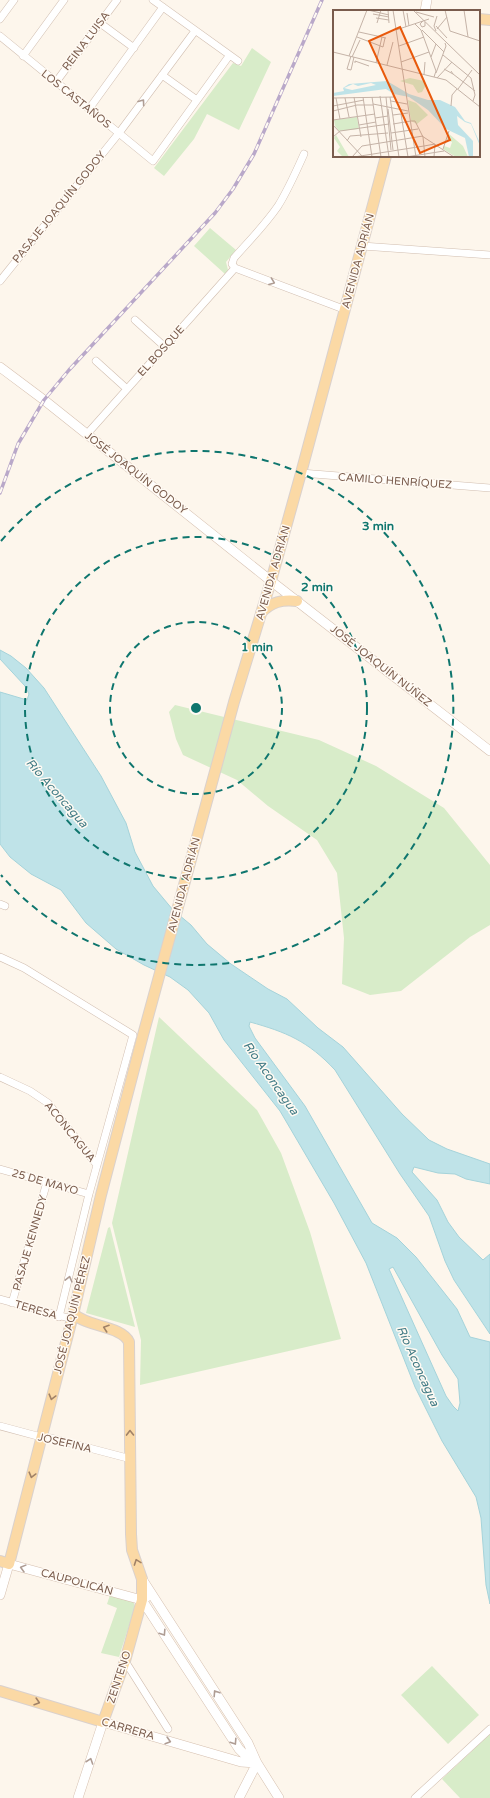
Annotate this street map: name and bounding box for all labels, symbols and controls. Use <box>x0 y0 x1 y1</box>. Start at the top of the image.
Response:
street label: REINA LUISA <box>60 9 112 73</box>
inset map <box>333 10 480 157</box>
street label: LOS CASTAÑOS <box>39 67 114 131</box>
one-way arrow <box>137 99 144 106</box>
street label: PASAJE JOAQUÍN GODOY <box>9 148 108 266</box>
street label: AVENIDA ADRIÁN <box>338 212 377 310</box>
one-way arrow <box>268 277 275 285</box>
street label: EL BOSQUE <box>135 323 187 379</box>
street label: JOSÉ JOAQUÍN GODOY <box>82 428 190 517</box>
street label: CAMILO HENRÍQUEZ <box>338 470 452 491</box>
text: 3 min <box>362 519 394 533</box>
street label: AVENIDA ADRIÁN <box>252 524 293 622</box>
text: 2 min <box>301 580 333 594</box>
street label: JOSÉ JOAQUÍN NÚÑEZ <box>328 622 435 710</box>
text: 1 min <box>241 640 273 654</box>
centre of rings <box>189 701 203 715</box>
water label: Río Aconcagua <box>23 756 91 830</box>
street label: AVENIDA ADRIÁN <box>164 836 203 934</box>
water label: Río Aconcagua <box>240 1039 302 1118</box>
street label: ACONCAGUA <box>42 1099 98 1165</box>
street label: 25 DE MAYO <box>10 1166 80 1198</box>
street label: PASAJE KENNEDY <box>10 1194 50 1292</box>
street label: JOSÉ JOAQUÍN PÉREZ <box>50 1254 93 1375</box>
one-way arrow <box>64 1275 72 1282</box>
street label: TERESA <box>13 1298 59 1322</box>
water label: Río Aconcagua <box>394 1324 442 1409</box>
one-way arrow <box>102 1325 109 1333</box>
one-way arrow <box>48 1393 57 1400</box>
one-way arrow <box>126 1430 135 1436</box>
street label: JOSEFINA <box>37 1431 93 1455</box>
one-way arrow <box>28 1472 36 1478</box>
one-way arrow <box>133 1558 141 1565</box>
one-way arrow <box>20 1564 27 1572</box>
street label: CAUPOLICÁN <box>39 1565 115 1598</box>
one-way arrow <box>158 1629 166 1636</box>
street label: ZENTENO <box>104 1649 134 1705</box>
one-way arrow <box>213 1690 221 1697</box>
one-way arrow <box>34 1697 41 1706</box>
street label: CARRERA <box>100 1715 156 1743</box>
one-way arrow <box>164 1736 171 1745</box>
one-way arrow <box>229 1738 237 1745</box>
one-way arrow <box>85 1758 94 1765</box>

